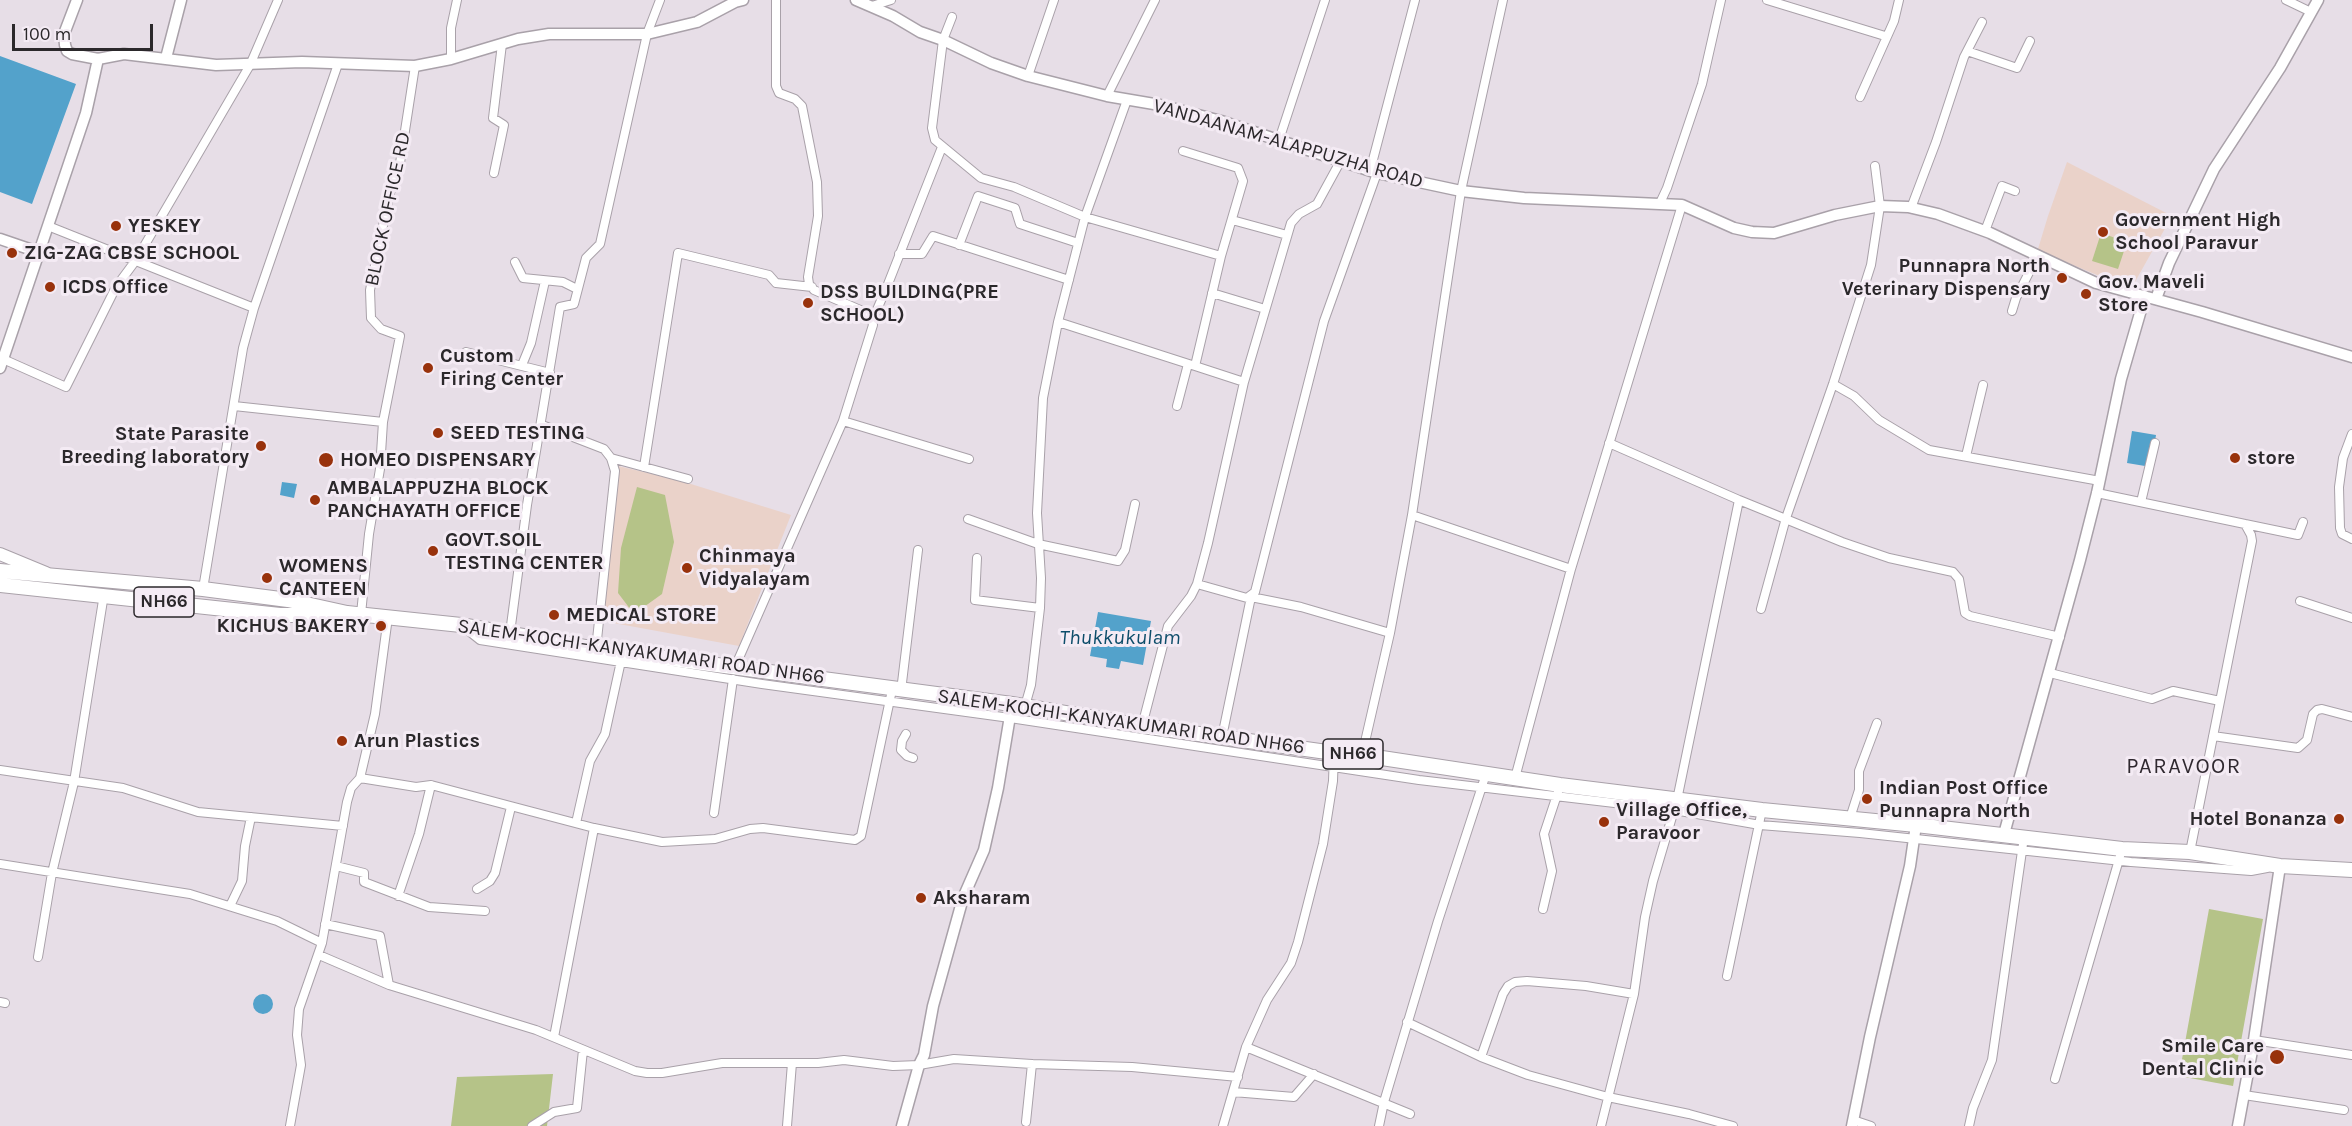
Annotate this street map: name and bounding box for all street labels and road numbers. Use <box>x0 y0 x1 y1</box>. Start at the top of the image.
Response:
street label: VANDAANAM-ALAPPUZHA ROAD <box>1150 94 1426 194</box>
street label: BLOCK OFFICE RD <box>360 130 416 288</box>
road number: NH66 <box>134 587 194 617</box>
street label: SALEM-KOCHI-KANYAKUMARI ROAD NH66 <box>456 614 826 690</box>
street label: SALEM-KOCHI-KANYAKUMARI ROAD NH66 <box>936 684 1306 760</box>
road number: NH66 <box>1323 739 1383 769</box>

